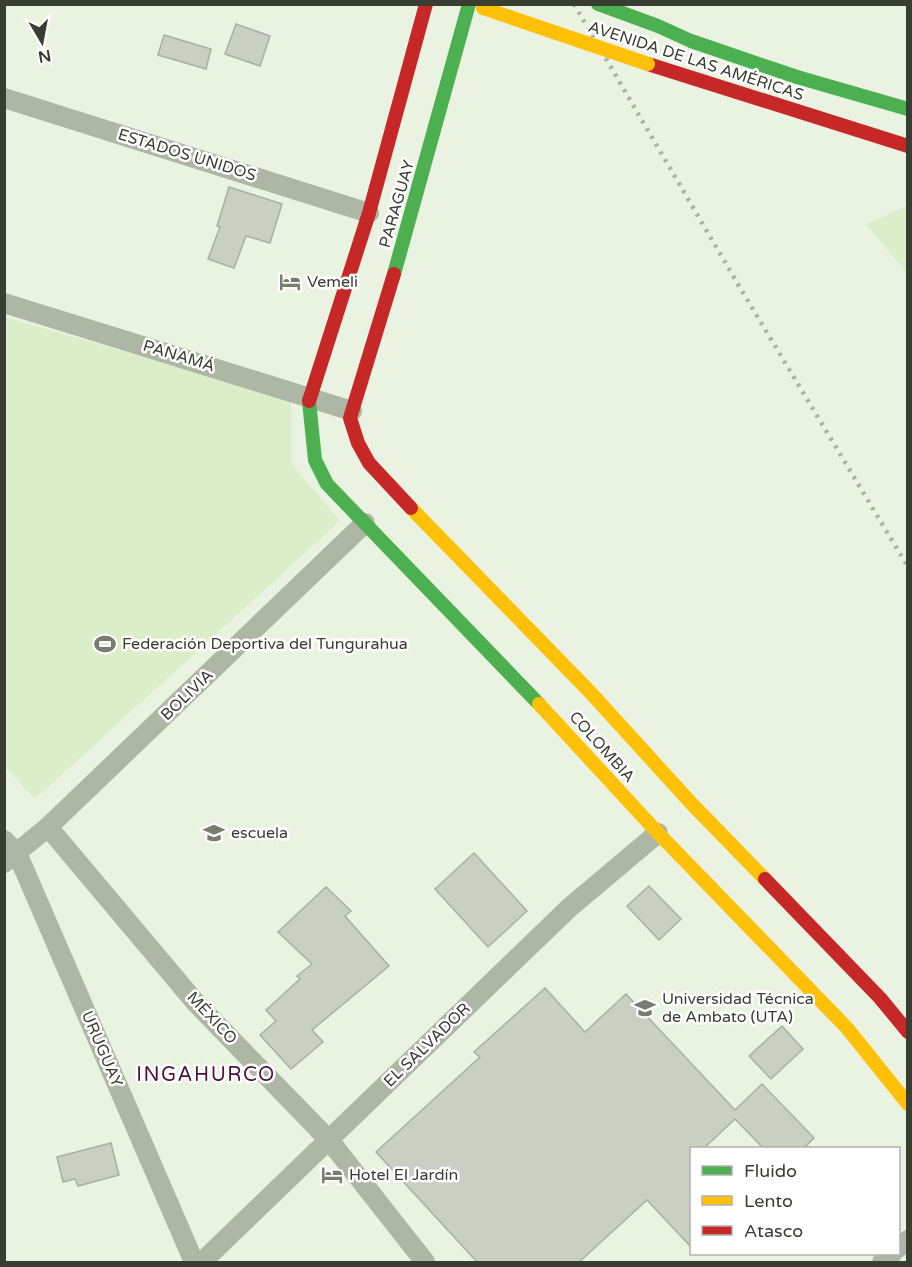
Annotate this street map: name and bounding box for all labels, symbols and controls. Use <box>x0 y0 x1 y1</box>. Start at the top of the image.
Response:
north arrow <box>12 12 72 72</box>
street label: AVENIDA DE LAS AMÉRICAS <box>586 17 806 105</box>
text: N <box>36 45 52 67</box>
street label: ESTADOS UNIDOS <box>115 124 259 186</box>
street label: PARAGUAY <box>375 158 419 250</box>
hotel icon: Vemeli <box>278 270 302 294</box>
place label: Vemeli <box>307 272 358 292</box>
street label: PANAMÁ <box>141 336 217 376</box>
sports icon: Federación Deportiva del Tungurahua <box>93 632 117 656</box>
place label: Federación Deportiva del Tungurahua <box>122 634 408 654</box>
street label: BOLIVIA <box>157 665 218 725</box>
street label: COLOMBIA <box>565 707 639 787</box>
school or university icon: escuela <box>202 821 226 845</box>
place label: escuela <box>231 823 288 843</box>
street label: MÉXICO <box>183 987 241 1049</box>
place label: Universidad Técnica de Ambato (UTA) <box>662 989 814 1027</box>
school or university icon: Universidad Técnica de Ambato (UTA) <box>633 996 657 1020</box>
street label: EL SALVADOR <box>380 999 474 1091</box>
street label: URUGUAY <box>77 1008 127 1090</box>
district label: INGAHURCO <box>136 1063 276 1087</box>
legend <box>690 1147 900 1255</box>
text: Fluido <box>744 1160 797 1182</box>
hotel icon: Hotel El Jardín <box>320 1163 344 1187</box>
place label: Hotel El Jardín <box>349 1165 458 1185</box>
text: Lento <box>744 1190 793 1212</box>
text: Atasco <box>744 1220 803 1242</box>

